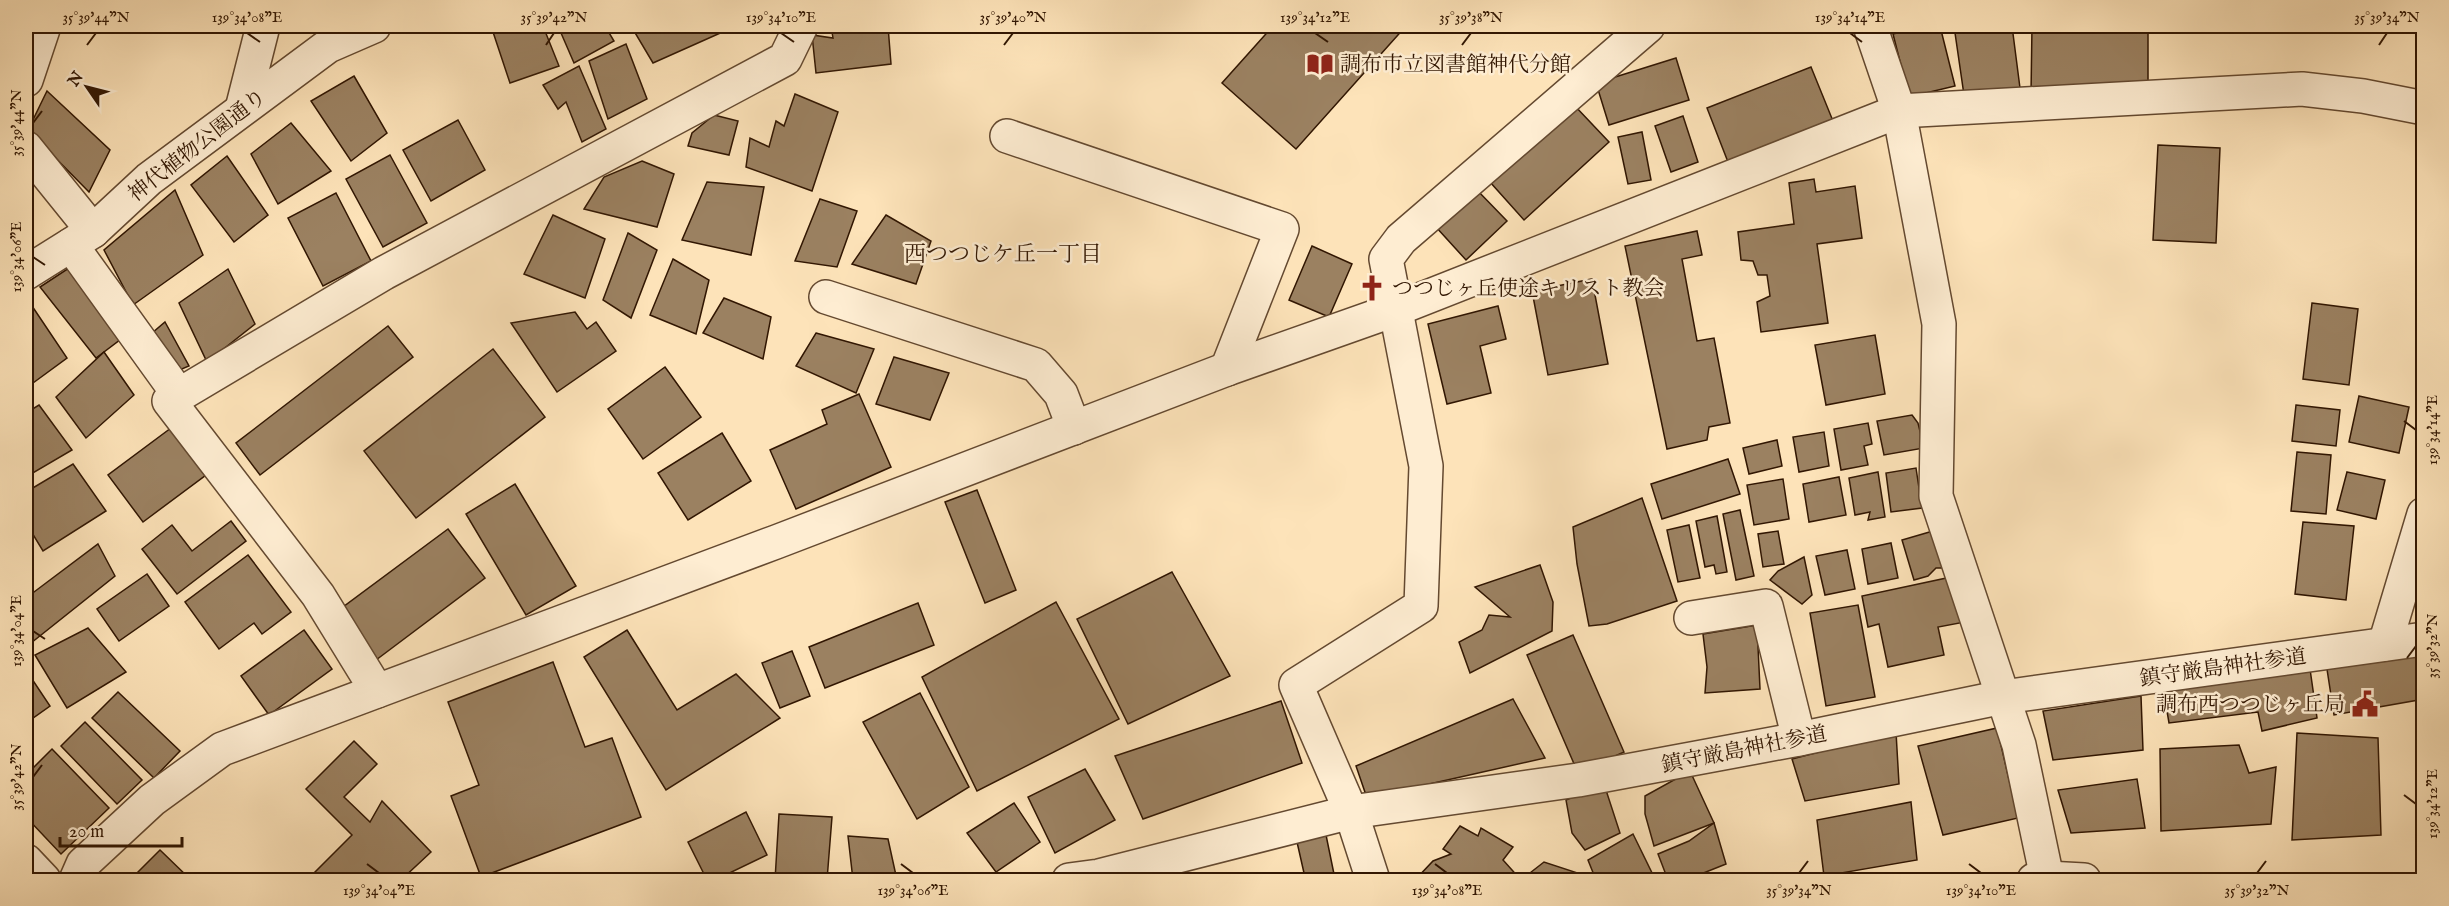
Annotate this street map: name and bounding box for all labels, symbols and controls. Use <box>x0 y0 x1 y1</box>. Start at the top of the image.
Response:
text: 35°39'44"N <box>62 8 130 27</box>
text: 139°34'08"E <box>212 8 282 27</box>
text: 35°39'42"N <box>521 8 587 27</box>
text: 139°34'10"E <box>746 8 816 27</box>
text: 35°39'40"N <box>979 8 1047 27</box>
text: 139°34'12"E <box>1280 8 1350 27</box>
text: 35°39'38"N <box>1439 8 1503 27</box>
text: 139°34'14"E <box>1815 8 1885 27</box>
text: 35°39'34"N <box>2354 8 2420 27</box>
library icon: 調布市立図書館神代分館 <box>1305 49 1335 79</box>
place label: 調布市立図書館神代分館 <box>1340 52 1571 79</box>
north arrow <box>57 57 117 117</box>
text: N <box>64 68 89 92</box>
street label: 神代植物公園通り <box>123 84 272 209</box>
text: 35°39'44"N <box>7 89 26 157</box>
text: 139°34'06"E <box>7 221 26 293</box>
district label: 西つつじケ丘一丁目 <box>904 241 1102 269</box>
church icon: つつじヶ丘使途キリスト教会 <box>1357 273 1387 303</box>
place label: つつじヶ丘使途キリスト教会 <box>1392 276 1665 303</box>
text: 139°34'14"E <box>2423 395 2442 465</box>
text: 139°34'04"E <box>7 595 26 667</box>
text: 35°39'32"N <box>2423 613 2442 679</box>
street label: 鎮守厳島神社参道 <box>2138 643 2308 694</box>
public building icon: 調布西つつじヶ丘局 <box>2350 689 2380 719</box>
place label: 調布西つつじヶ丘局 <box>2156 692 2345 719</box>
street label: 鎮守厳島神社参道 <box>1659 721 1829 780</box>
text: 35°39'42"N <box>7 744 26 810</box>
text: 139°34'12"E <box>2423 769 2442 839</box>
scale bar <box>60 810 182 848</box>
text: 20 m <box>69 821 104 844</box>
text: 139°34'04"E <box>343 881 415 900</box>
text: 139°34'06"E <box>877 881 949 900</box>
text: 139°34'08"E <box>1412 881 1482 900</box>
text: 35°39'34"N <box>1766 881 1832 900</box>
text: 139°34'10"E <box>1946 881 2016 900</box>
text: 35°39'32"N <box>2224 881 2290 900</box>

